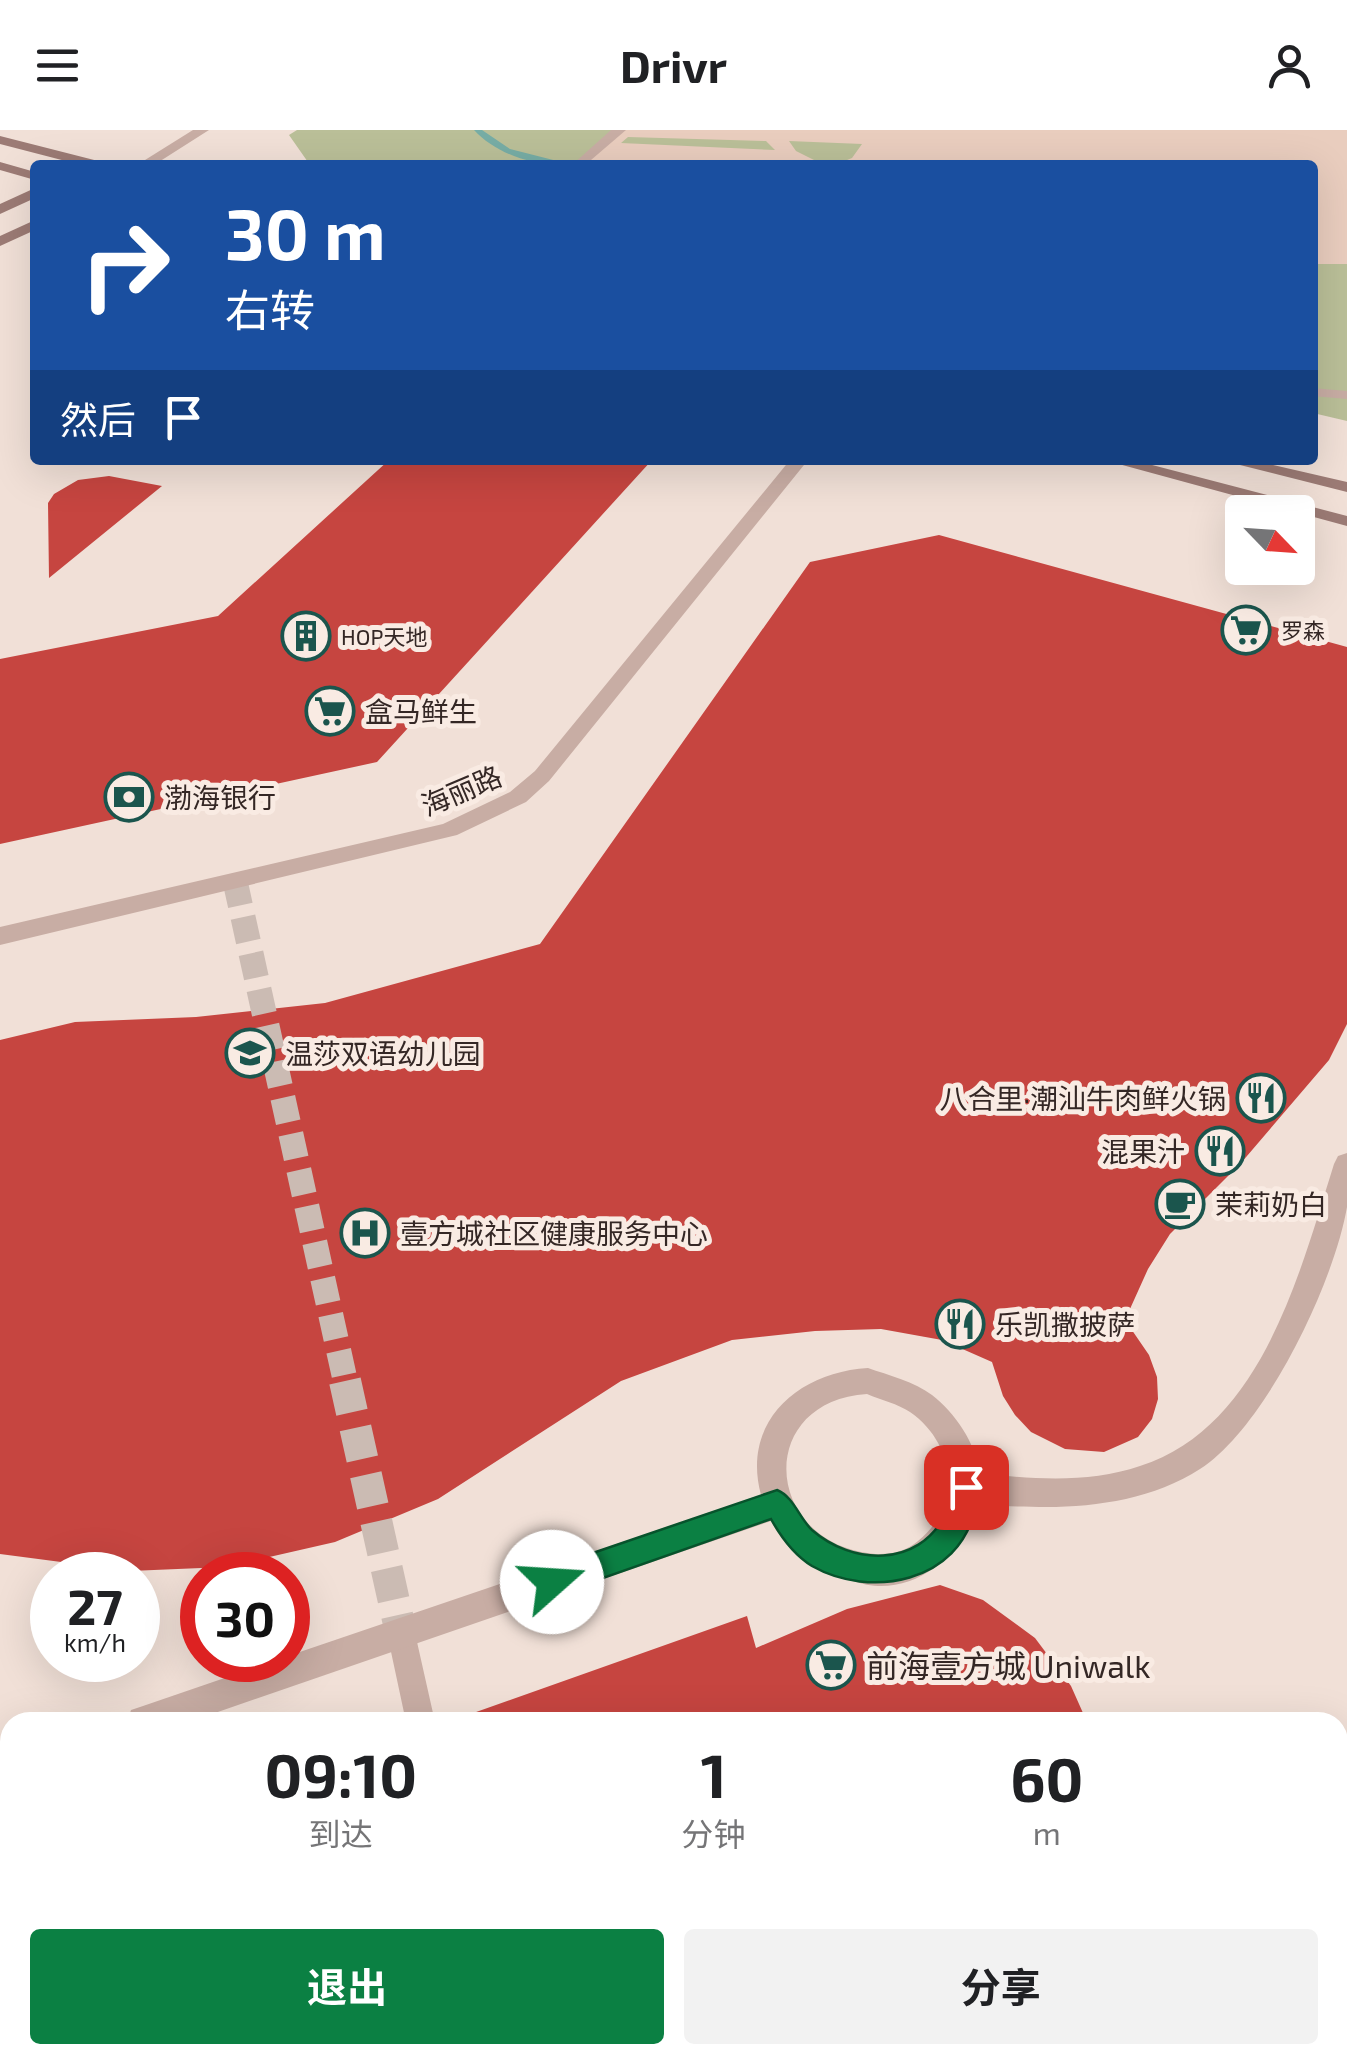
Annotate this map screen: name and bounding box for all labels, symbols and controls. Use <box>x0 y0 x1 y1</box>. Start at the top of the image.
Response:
icon: menu <box>30 38 85 93</box>
text: Drivr <box>620 38 727 92</box>
icon: person <box>1262 38 1317 93</box>
text: 30 m <box>225 190 386 274</box>
icon: right <box>60 200 190 330</box>
text: 右转 <box>225 282 315 336</box>
icon: arrive <box>156 390 211 445</box>
text: 然后 <box>60 396 136 442</box>
north arrow <box>1225 495 1315 585</box>
map controls <box>1225 495 1315 585</box>
supermarket icon: 罗森 <box>1220 604 1272 656</box>
building icon: HOP天地 <box>280 610 332 662</box>
place label: 罗森 <box>1281 617 1325 643</box>
place label: HOP天地 <box>341 623 427 649</box>
supermarket icon: 盒马鲜生 <box>304 685 356 737</box>
place label: 盒马鲜生 <box>365 694 477 728</box>
street label: 海丽路 <box>416 758 506 822</box>
bank icon: 渤海银行 <box>103 771 155 823</box>
place label: 渤海银行 <box>164 780 276 814</box>
school or university icon: 温莎双语幼儿园 <box>224 1027 276 1079</box>
place label: 温莎双语幼儿园 <box>285 1036 481 1070</box>
restaurant icon: 八合里·潮汕牛肉鲜火锅 <box>1235 1072 1287 1124</box>
place label: 八合里·潮汕牛肉鲜火锅 <box>939 1081 1226 1115</box>
restaurant icon: 混果汁 <box>1194 1125 1246 1177</box>
place label: 混果汁 <box>1101 1134 1185 1168</box>
cafe icon: 茉莉奶白 <box>1154 1178 1206 1230</box>
place label: 茉莉奶白 <box>1215 1187 1327 1221</box>
hospital icon: 壹方城社区健康服务中心 <box>339 1207 391 1259</box>
place label: 壹方城社区健康服务中心 <box>400 1216 708 1250</box>
restaurant icon: 乐凯撒披萨 <box>934 1298 986 1350</box>
place label: 乐凯撒披萨 <box>995 1307 1135 1341</box>
pin <box>924 1445 1009 1530</box>
icon: arrive <box>939 1460 994 1515</box>
position arrow <box>500 1530 604 1634</box>
speed limit sign: 30 <box>180 1552 310 1682</box>
text: 27 <box>67 1575 123 1635</box>
text: km/h <box>64 1627 126 1657</box>
supermarket icon: 前海壹方城 Uniwalk <box>805 1639 857 1691</box>
place label: 前海壹方城 Uniwalk <box>866 1646 1151 1684</box>
text: 09:10 <box>265 1738 417 1810</box>
text: 1 <box>701 1738 727 1810</box>
text: 60 <box>1010 1742 1083 1814</box>
text: m <box>1033 1813 1061 1851</box>
text: 到达 <box>309 1814 373 1852</box>
text: 分钟 <box>682 1814 746 1852</box>
button: 退出 <box>30 1929 664 2044</box>
button: 分享 <box>684 1929 1318 2044</box>

